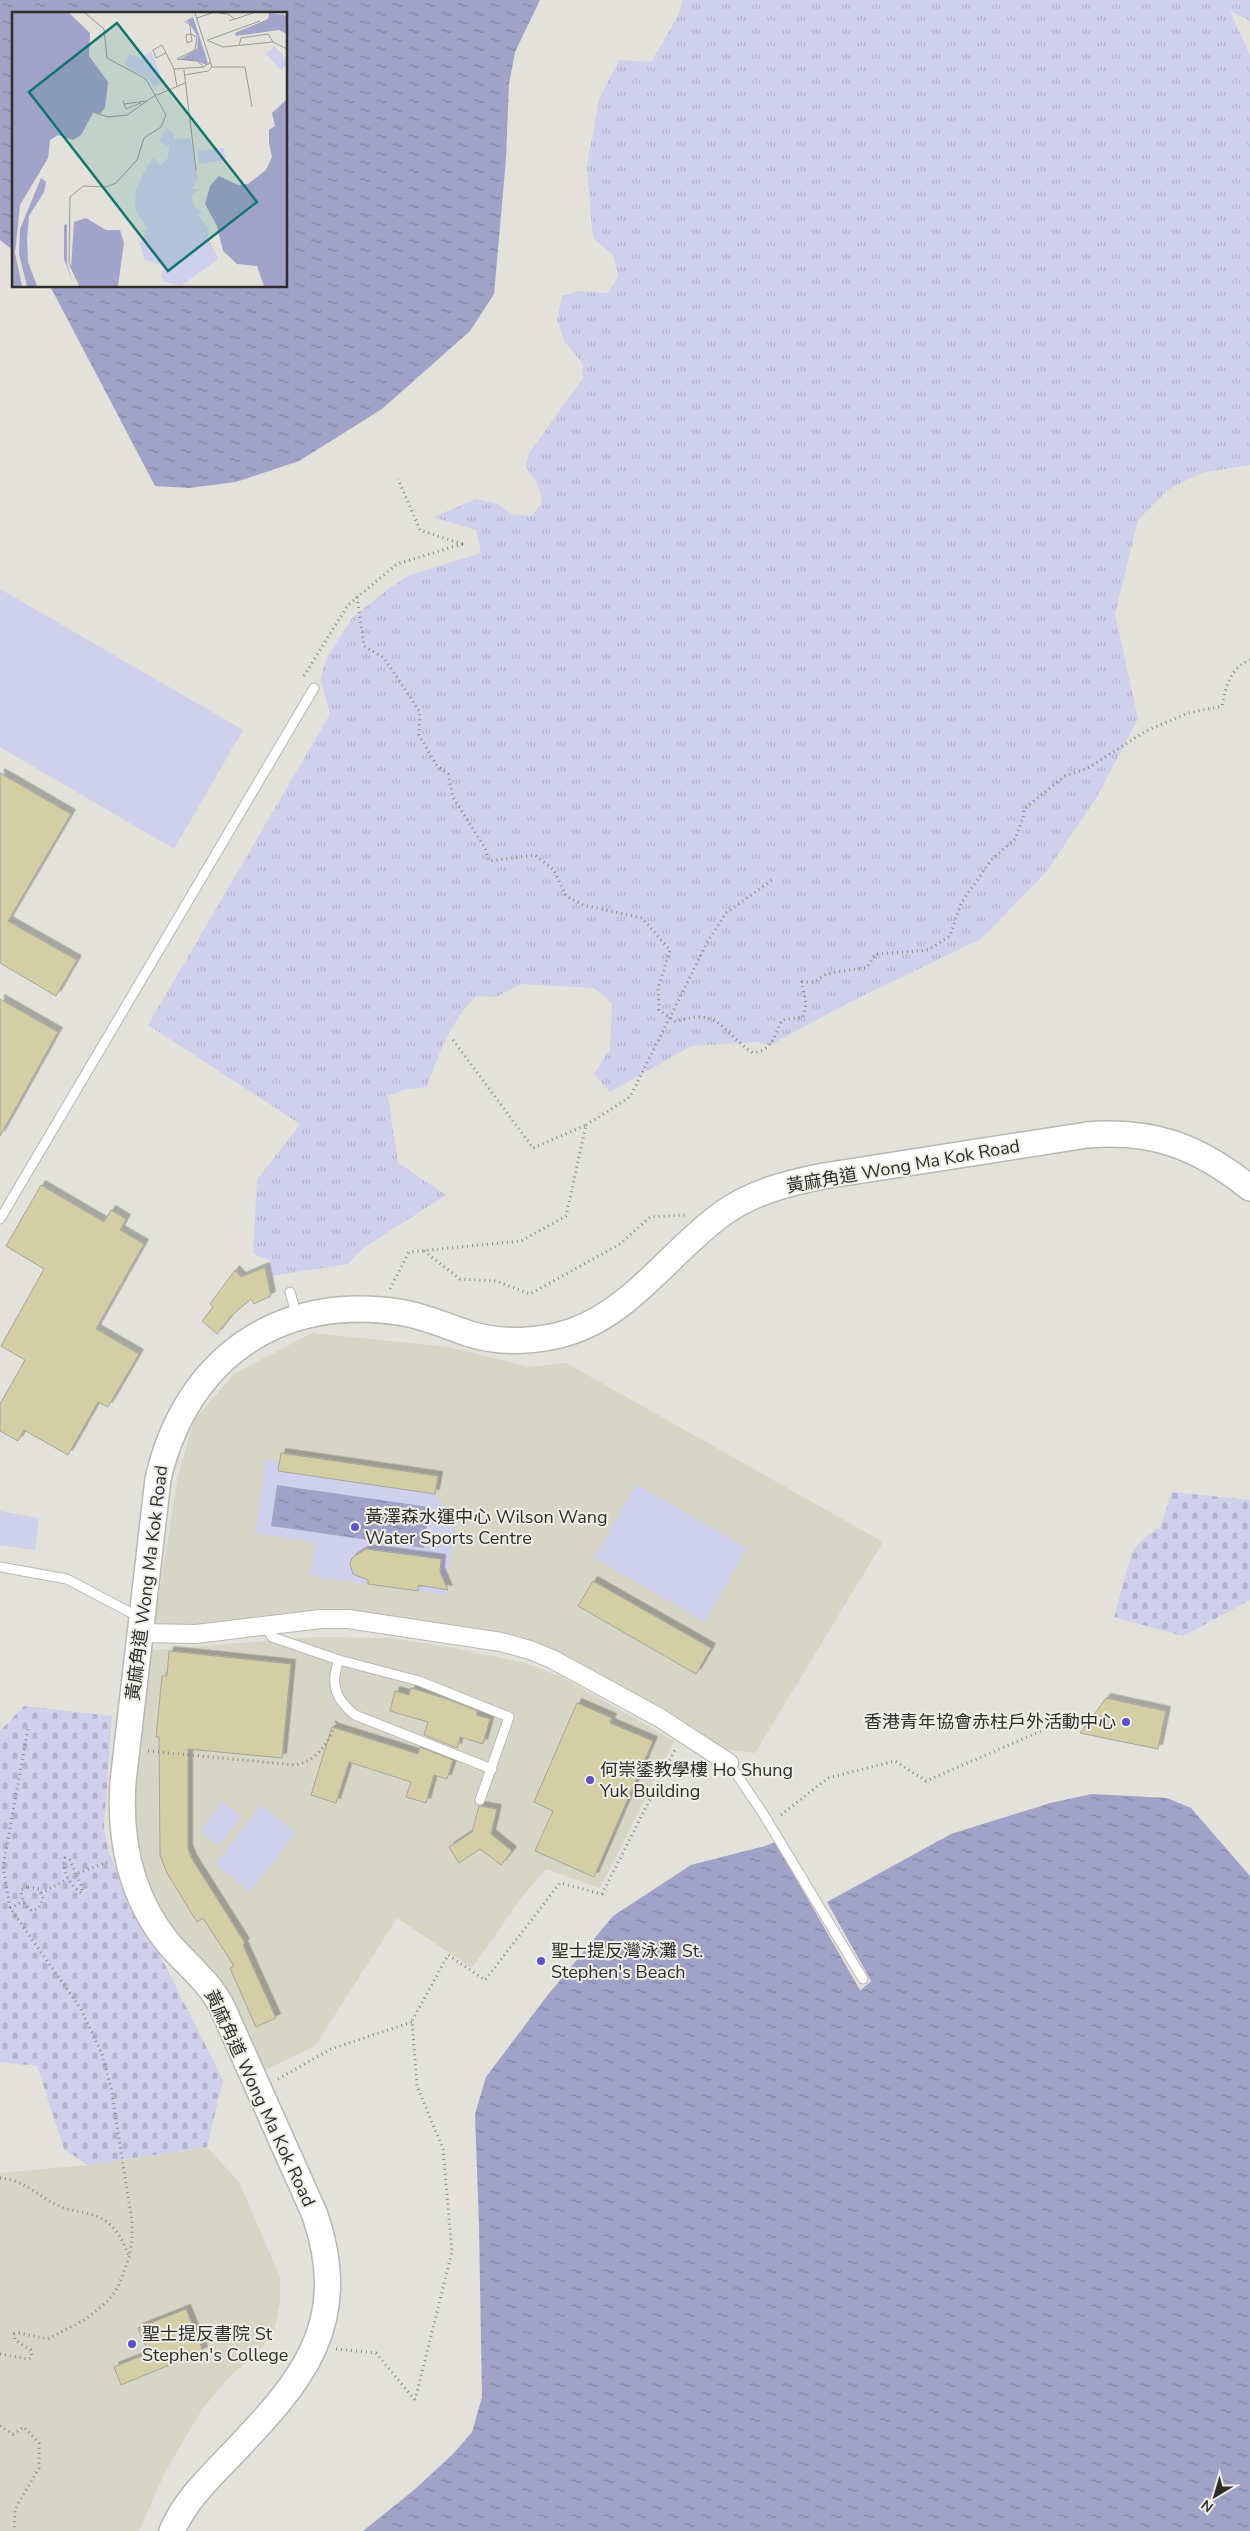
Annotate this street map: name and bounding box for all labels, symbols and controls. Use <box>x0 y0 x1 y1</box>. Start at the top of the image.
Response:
inset map <box>12 12 288 288</box>
street label: 黃麻角道 Wong Ma Kok Road <box>784 1134 1022 1198</box>
street label: 黃麻角道 Wong Ma Kok Road <box>121 1464 173 1702</box>
place label: 黃澤森水運中心 Wilson Wang Water Sports Centre <box>365 1505 607 1550</box>
marker: 黃澤森水運中心 Wilson Wang Water Sports Centre <box>349 1521 361 1533</box>
place label: 香港青年協會赤柱戶外活動中心 <box>864 1710 1116 1734</box>
marker: 香港青年協會赤柱戶外活動中心 <box>1120 1716 1132 1728</box>
place label: 何崇鋈教學樓 Ho Shung Yuk Building <box>599 1758 793 1803</box>
marker: 何崇鋈教學樓 Ho Shung Yuk Building <box>584 1774 596 1786</box>
place label: 聖士提反灣泳灘 St. Stephen's Beach <box>551 1939 703 1984</box>
marker: 聖士提反灣泳灘 St. Stephen's Beach <box>535 1955 547 1967</box>
street label: 黃麻角道 Wong Ma Kok Road <box>199 1986 321 2210</box>
place label: 聖士提反書院 St Stephen's College <box>142 2322 288 2367</box>
marker: 聖士提反書院 St Stephen's College <box>126 2338 138 2350</box>
north arrow <box>1190 2471 1240 2521</box>
text: N <box>1197 2495 1217 2517</box>

